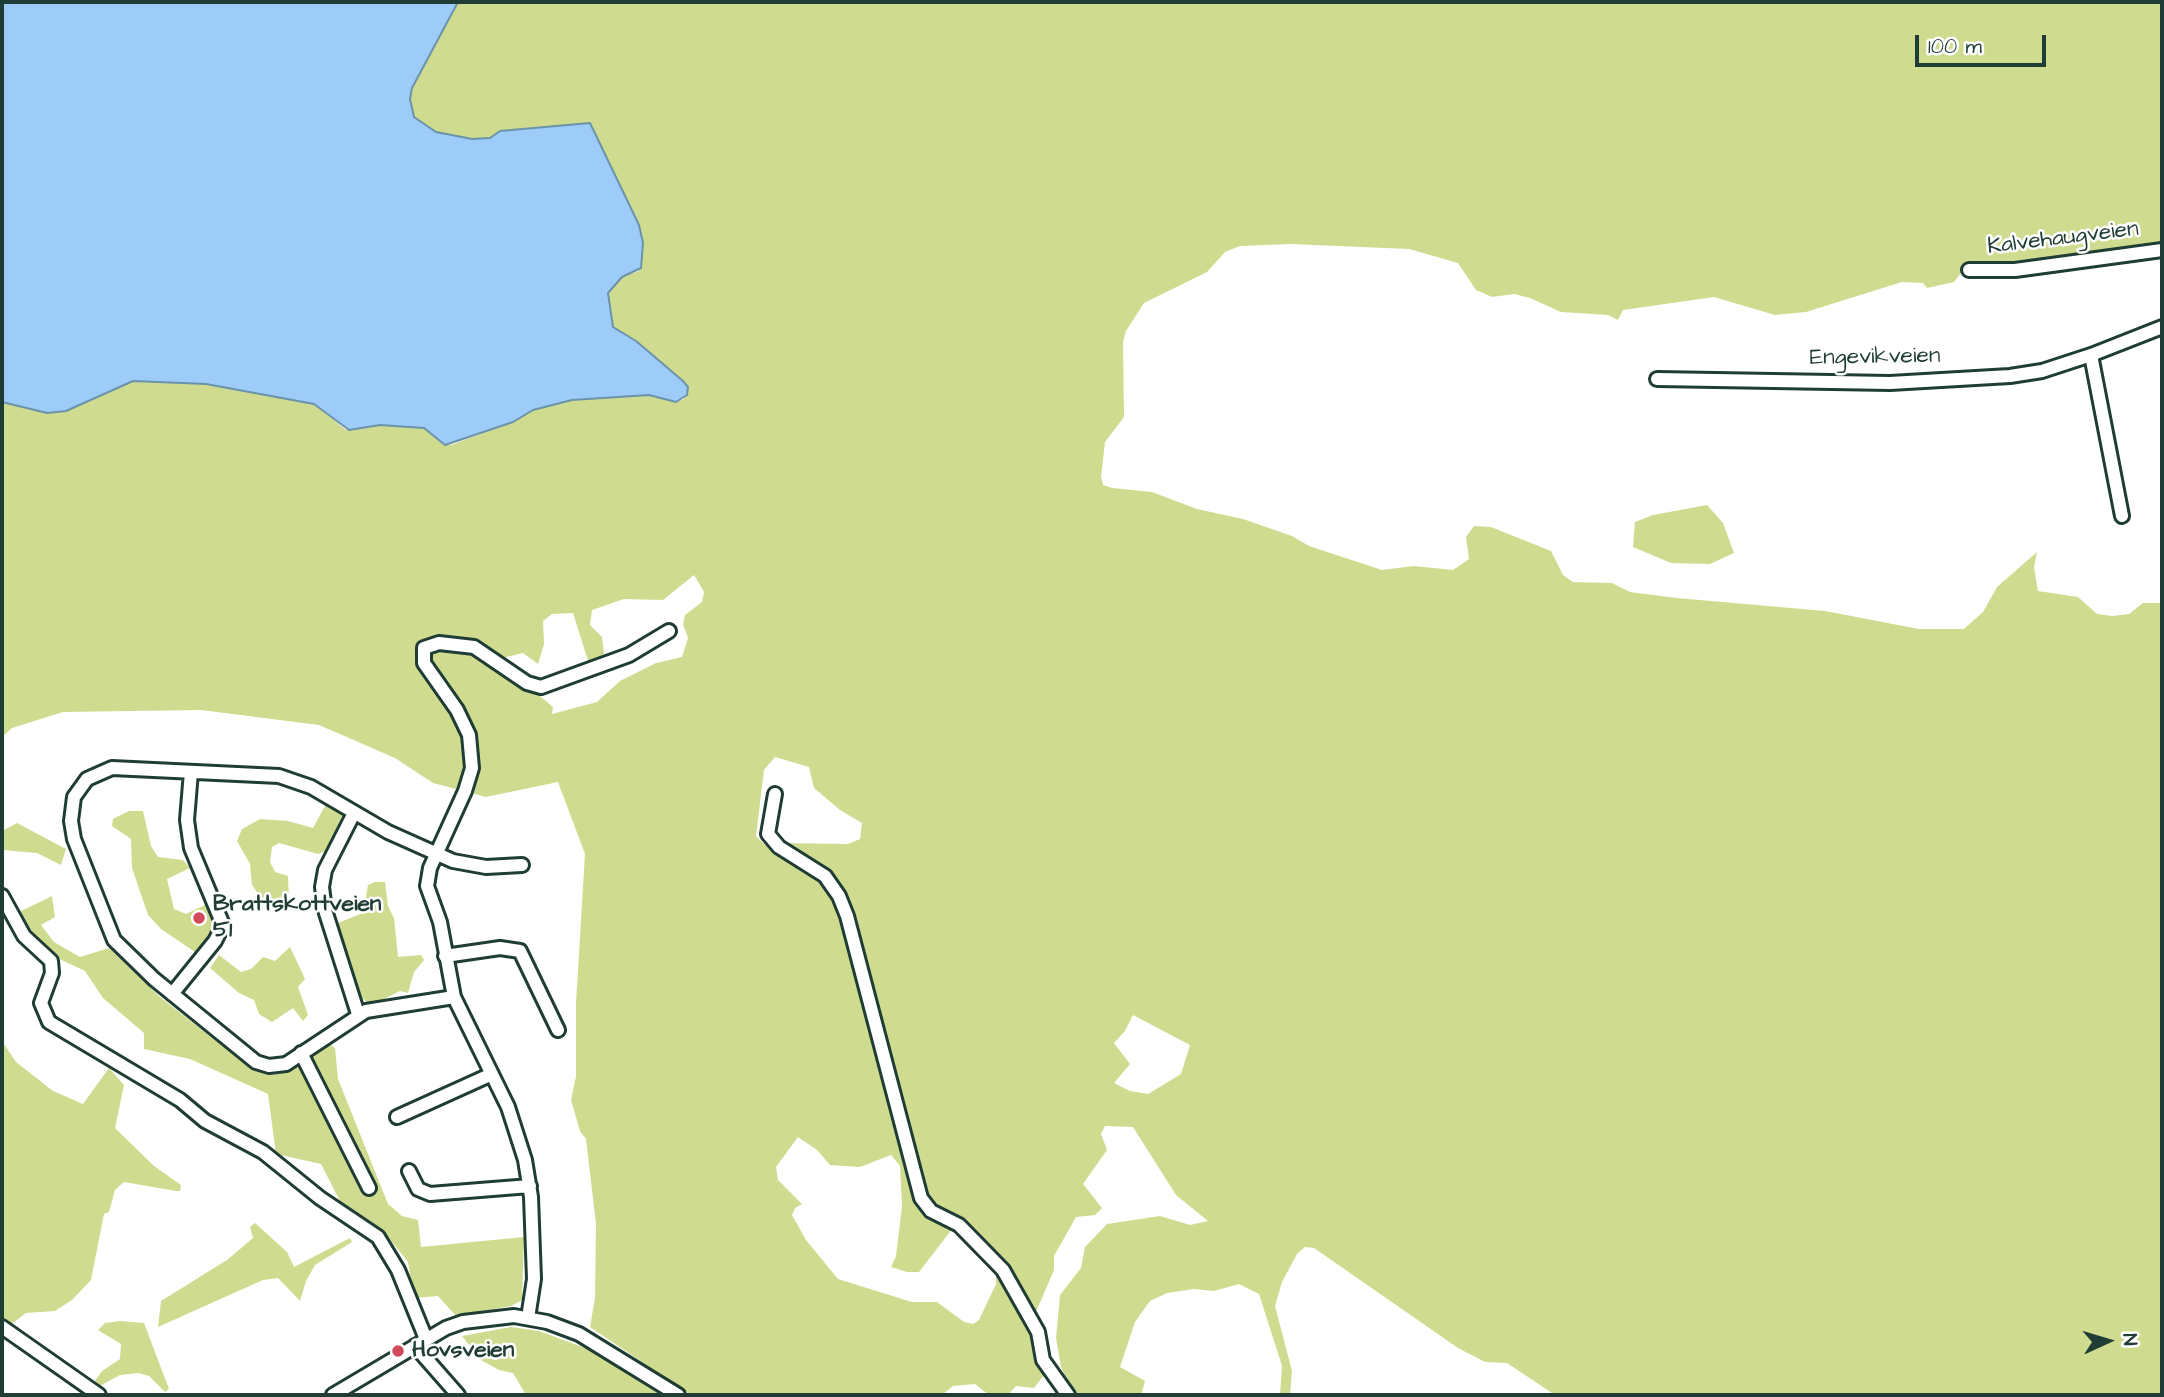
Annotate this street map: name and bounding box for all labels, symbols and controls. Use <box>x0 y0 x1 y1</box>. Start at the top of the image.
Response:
scale bar <box>1919 21 2050 65</box>
text: 100 m <box>1928 32 1982 61</box>
street label: Kalvehaugveien <box>1986 216 2140 262</box>
street label: Engevikveien <box>1809 343 1941 373</box>
place label: Brattskottveien 51 <box>213 891 381 945</box>
marker: Brattskottveien 51 <box>191 910 207 926</box>
north arrow <box>2073 1306 2143 1376</box>
text: N <box>2116 1333 2143 1346</box>
place label: Hovsveien <box>412 1337 514 1365</box>
marker: Hovsveien <box>390 1343 406 1359</box>

